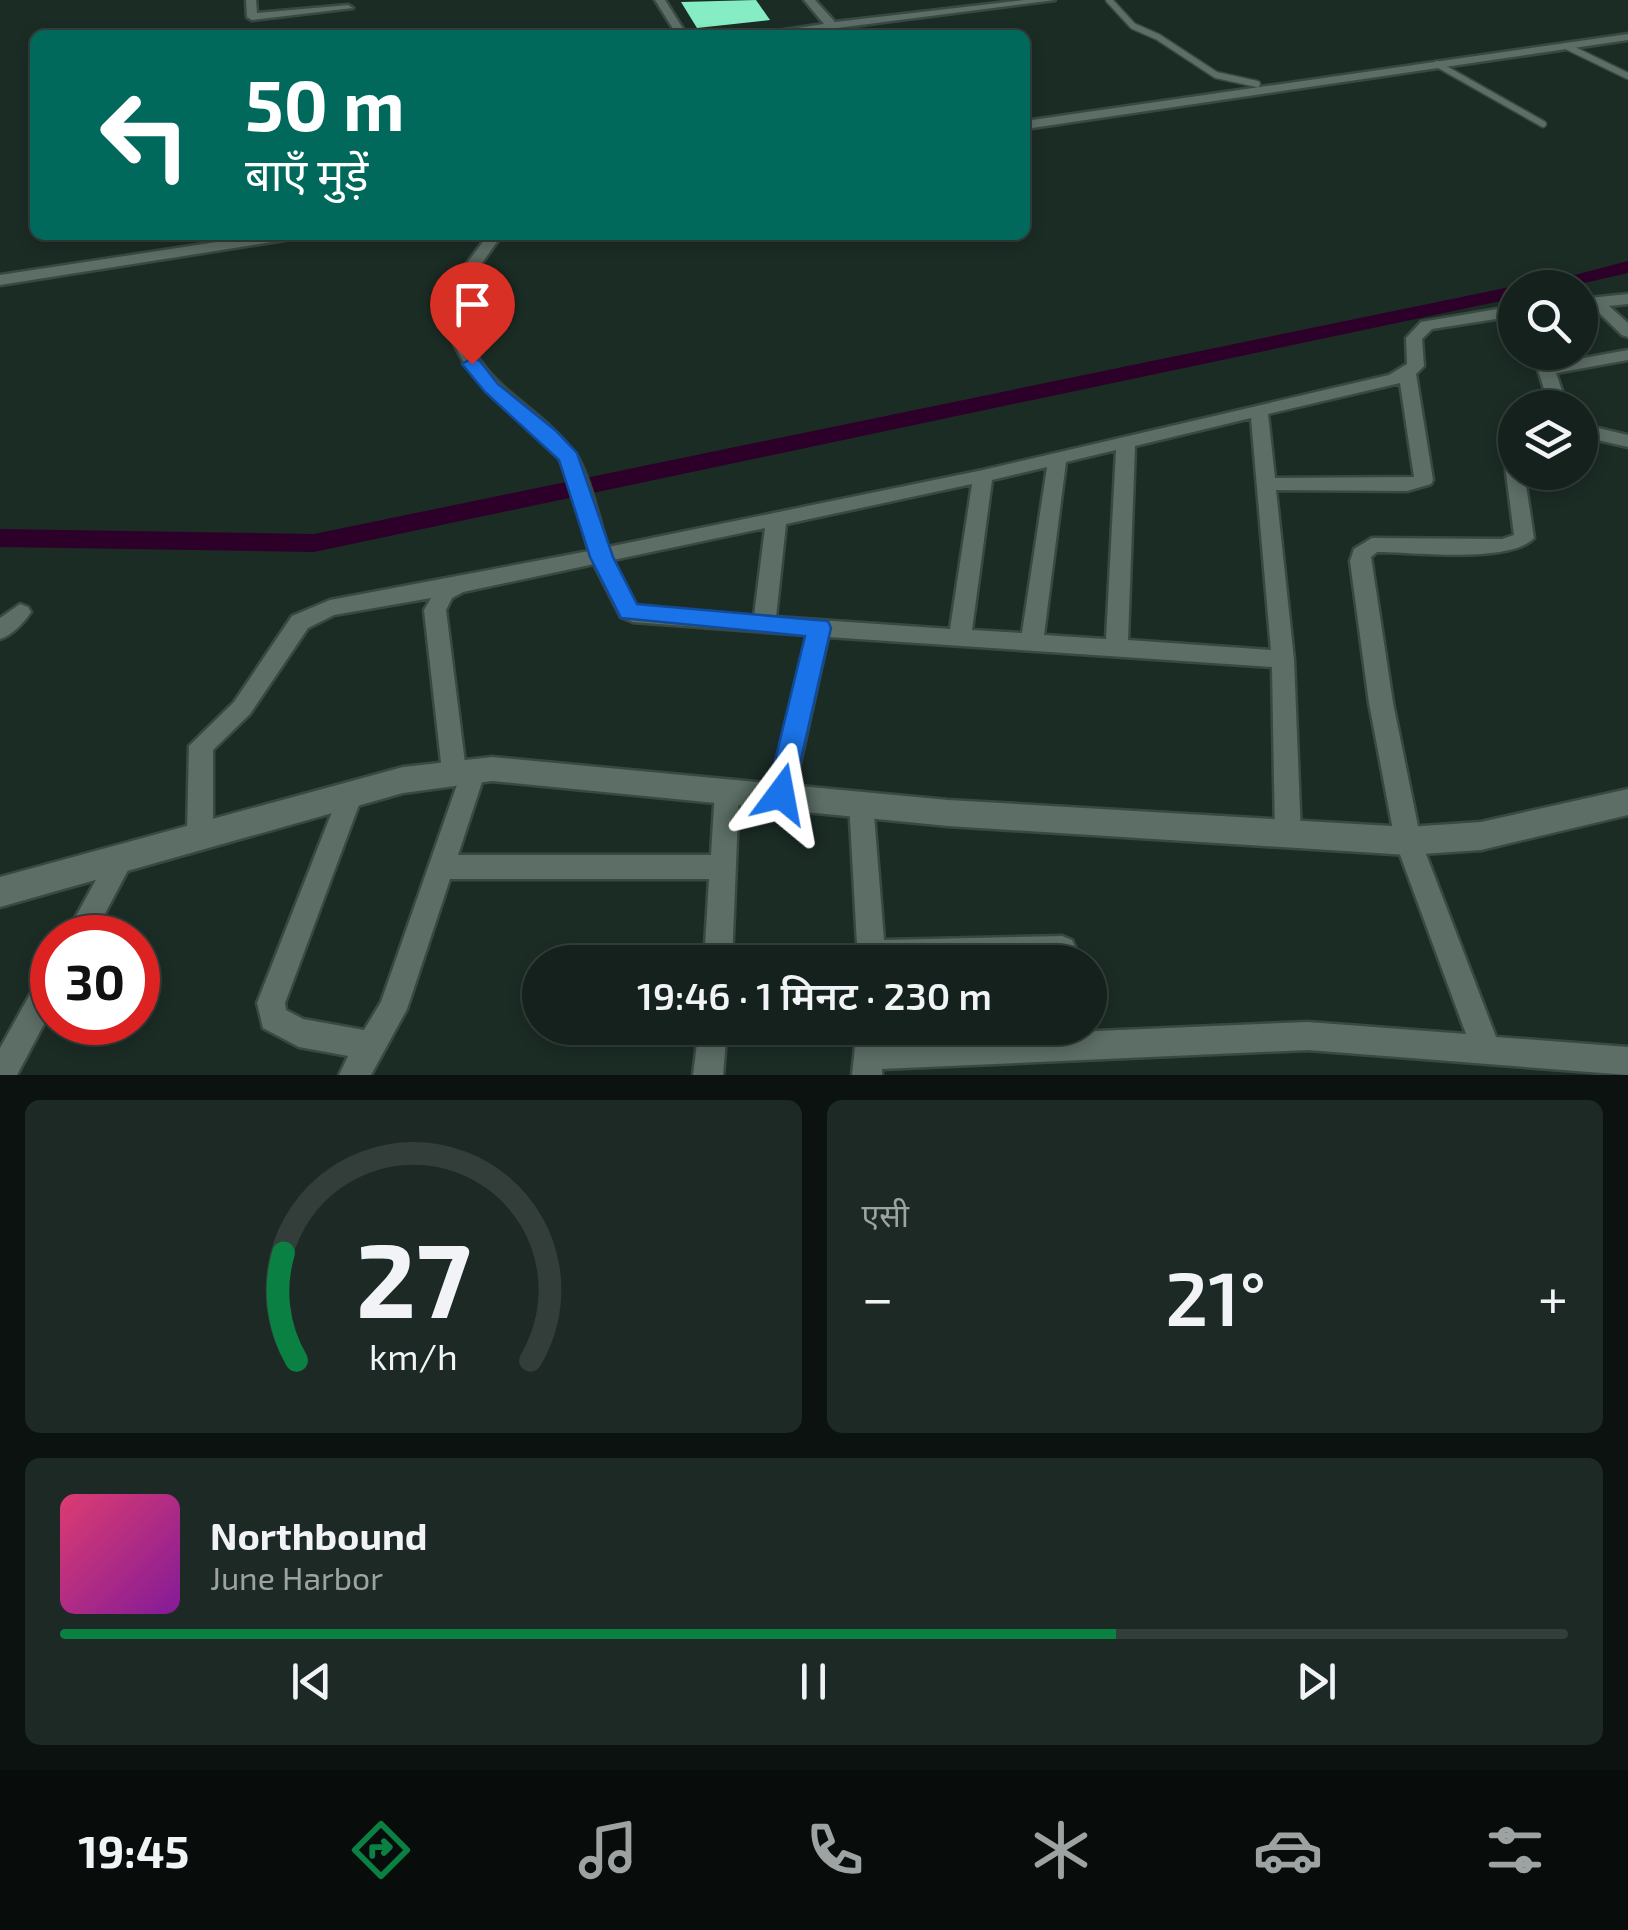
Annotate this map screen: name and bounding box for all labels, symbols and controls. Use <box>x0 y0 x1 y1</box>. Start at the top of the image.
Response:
text: 50 m <box>245 61 405 145</box>
icon: left <box>80 70 210 200</box>
text: बाएँ मुड़ें <box>245 146 368 200</box>
pin <box>430 262 515 365</box>
map controls <box>1498 270 1598 490</box>
button: search <box>1498 270 1598 370</box>
icon: arrive <box>445 277 500 332</box>
button: layers <box>1498 390 1598 490</box>
position arrow <box>729 742 833 846</box>
speed limit sign: 30 <box>30 915 160 1045</box>
text: 19:46 · 1 मिनट · 230 m <box>637 972 992 1018</box>
text: एसी <box>862 1195 909 1233</box>
text: 27 <box>356 1214 471 1339</box>
text: 21° <box>1165 1251 1266 1341</box>
text: − <box>862 1263 894 1329</box>
text: + <box>1538 1263 1568 1329</box>
text: km/h <box>369 1334 458 1377</box>
text: Northbound <box>210 1512 428 1558</box>
text: June Harbor <box>210 1558 383 1596</box>
icon: previous <box>284 1654 339 1709</box>
icon: pause <box>786 1654 841 1709</box>
icon: next <box>1289 1654 1344 1709</box>
icon: directions <box>346 1815 416 1885</box>
icon: music <box>573 1815 643 1885</box>
icon: phone <box>800 1815 870 1885</box>
icon: climate <box>1026 1815 1096 1885</box>
icon: car <box>1253 1815 1323 1885</box>
icon: filters <box>1480 1815 1550 1885</box>
text: 19:45 <box>78 1823 189 1877</box>

